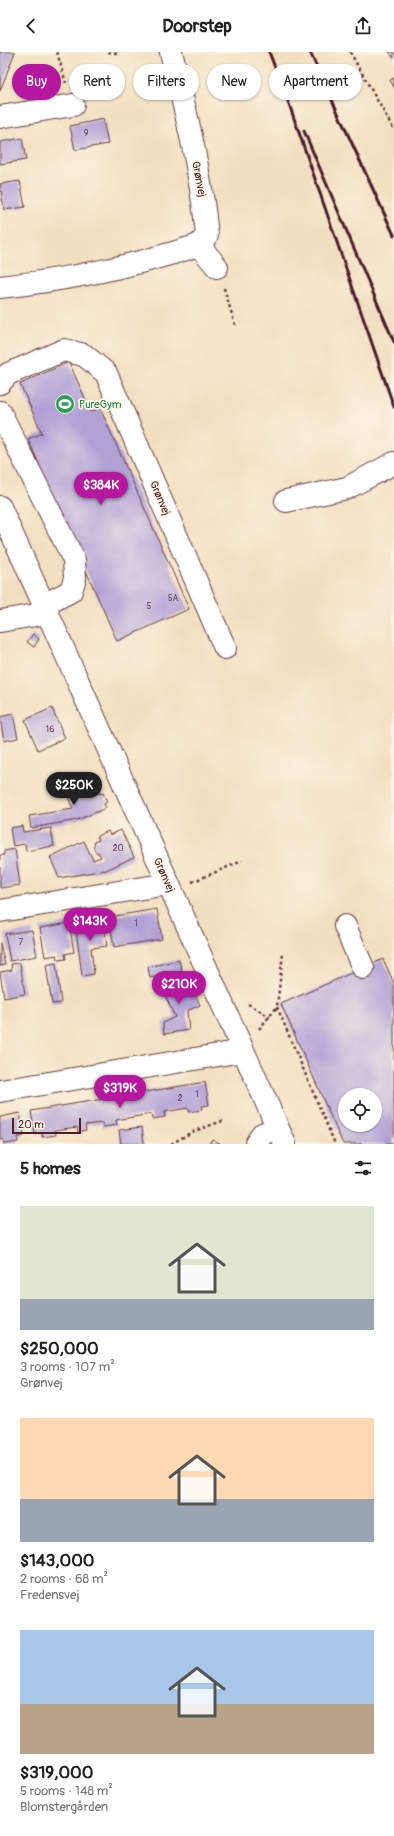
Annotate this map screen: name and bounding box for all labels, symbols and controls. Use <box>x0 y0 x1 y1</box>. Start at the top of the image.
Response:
icon: back <box>20 15 42 37</box>
text: Doorstep <box>162 15 232 38</box>
icon: share <box>352 15 374 37</box>
chip: Buy <box>12 64 61 100</box>
chip: Rent <box>69 64 125 100</box>
chip: Filters <box>133 64 199 100</box>
chip: New <box>207 64 261 100</box>
chip: Apartment <box>269 64 362 100</box>
house number: 9 <box>84 128 89 139</box>
street label: Grønvej <box>189 160 209 198</box>
sports icon: PureGym <box>54 393 76 415</box>
place label: PureGym <box>79 398 122 411</box>
pin: $384K <box>73 472 129 506</box>
text: $384K <box>83 477 119 493</box>
street label: Grønvej <box>147 479 173 517</box>
house number: 5A <box>168 593 179 604</box>
house number: 5 <box>147 601 152 612</box>
house number: 16 <box>46 724 54 735</box>
pin: $250K <box>46 772 102 806</box>
text: $250K <box>55 777 93 793</box>
house number: 20 <box>112 843 124 854</box>
street label: Grønvej <box>151 856 177 894</box>
pin: $143K <box>62 908 118 942</box>
text: $143K <box>73 913 107 929</box>
house number: 1 <box>134 918 138 929</box>
house number: 7 <box>19 937 24 948</box>
pin: $210K <box>151 971 207 1005</box>
text: $210K <box>161 976 197 992</box>
pin: $319K <box>92 1075 148 1109</box>
text: $319K <box>103 1080 137 1096</box>
map controls <box>338 1088 382 1132</box>
button: locate <box>338 1088 382 1132</box>
house number: 1 <box>195 1089 199 1100</box>
house number: 2 <box>177 1093 183 1104</box>
scale bar <box>12 1116 81 1135</box>
text: 20 m <box>18 1118 44 1131</box>
icon: filters <box>352 1157 374 1179</box>
text: 5 homes <box>20 1158 81 1179</box>
icon: home <box>161 1232 233 1304</box>
text: $250,000 <box>20 1338 99 1359</box>
text: 3 rooms · 107 m² <box>20 1359 115 1375</box>
text: Grønvej <box>20 1375 63 1391</box>
icon: home <box>161 1444 233 1516</box>
text: $143,000 <box>20 1550 94 1571</box>
text: 2 rooms · 68 m² <box>20 1571 108 1587</box>
text: Fredensvej <box>20 1587 79 1603</box>
icon: home <box>161 1656 233 1728</box>
text: $319,000 <box>20 1762 93 1783</box>
text: 5 rooms · 148 m² <box>20 1783 113 1799</box>
text: Blomstergården <box>20 1799 108 1815</box>

